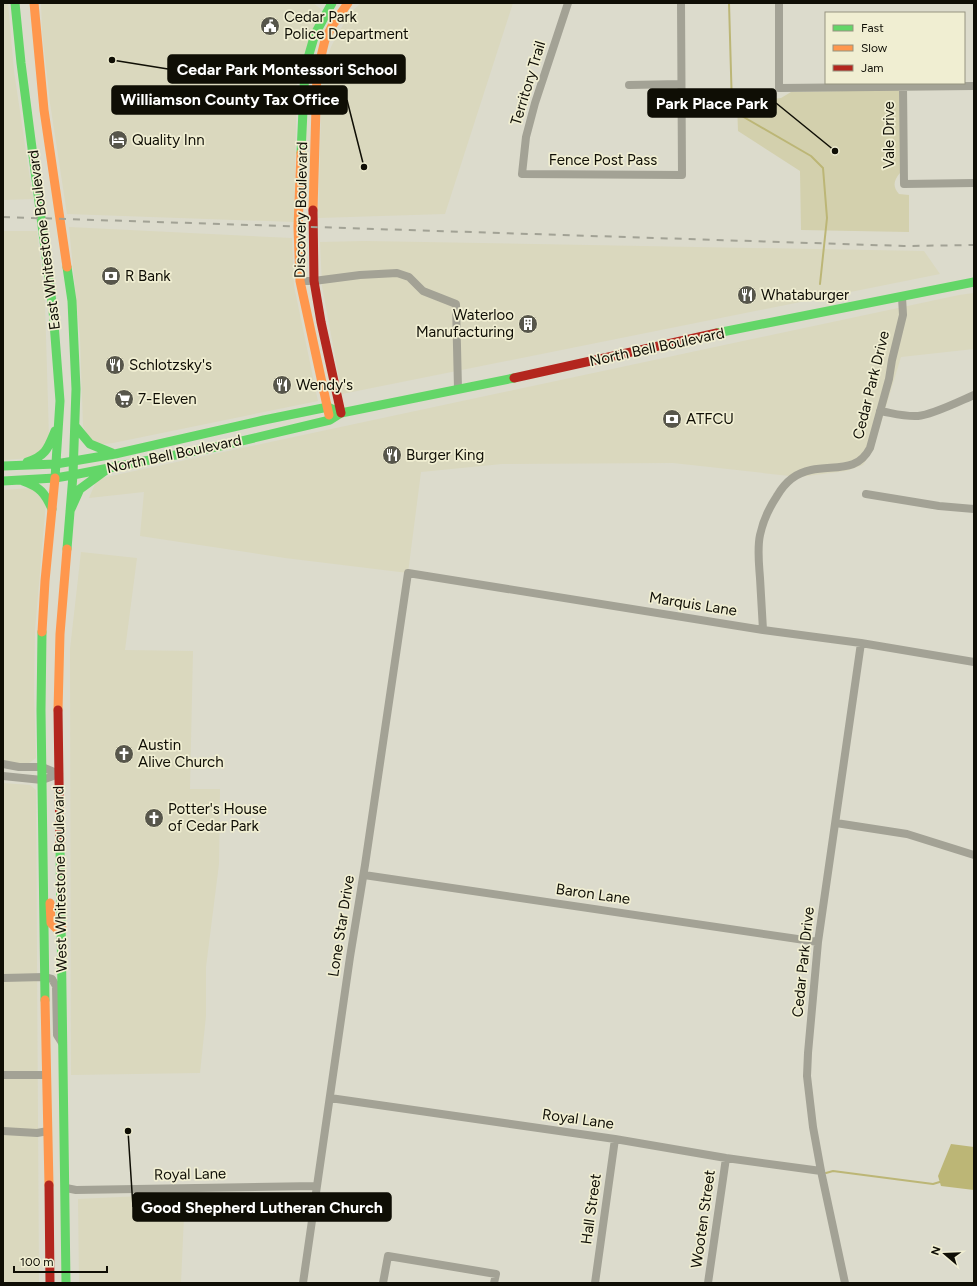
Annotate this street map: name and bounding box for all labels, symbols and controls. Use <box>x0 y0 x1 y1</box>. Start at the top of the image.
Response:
place label: Cedar Park Police Department <box>284 8 409 43</box>
legend <box>825 12 965 84</box>
public building icon: Cedar Park Police Department <box>259 15 281 37</box>
text: Fast <box>861 21 884 35</box>
street label: Territory Trail <box>507 39 549 127</box>
text: Slow <box>861 41 888 55</box>
callout: Cedar Park Montessori School <box>168 55 405 83</box>
text: Cedar Park Montessori School <box>177 60 397 79</box>
text: Jam <box>861 61 884 75</box>
callout: Williamson County Tax Office <box>112 86 347 114</box>
callout: Park Place Park <box>648 89 776 117</box>
text: Williamson County Tax Office <box>121 90 340 109</box>
text: Park Place Park <box>656 94 769 113</box>
street label: Vale Drive <box>880 101 898 169</box>
hotel icon: Quality Inn <box>107 129 129 151</box>
place label: Quality Inn <box>132 131 205 149</box>
street label: Discovery Boulevard <box>291 142 311 278</box>
street label: East Whitestone Boulevard <box>24 149 64 331</box>
street label: Fence Post Pass <box>549 151 657 169</box>
bank icon: R Bank <box>100 265 122 287</box>
place label: R Bank <box>125 267 171 285</box>
restaurant icon: Whataburger <box>736 284 758 306</box>
place label: Whataburger <box>761 286 849 304</box>
place label: Waterloo Manufacturing <box>416 306 514 341</box>
building icon: Waterloo Manufacturing <box>517 313 539 335</box>
street label: North Bell Boulevard <box>588 324 726 370</box>
street label: Cedar Park Drive <box>849 329 893 441</box>
restaurant icon: Schlotzsky's <box>104 354 126 376</box>
place label: Schlotzsky's <box>129 356 212 374</box>
restaurant icon: Wendy's <box>271 374 293 396</box>
place label: Wendy's <box>296 376 353 394</box>
supermarket icon: 7-Eleven <box>113 388 135 410</box>
place label: 7-Eleven <box>138 390 197 408</box>
bank icon: ATFCU <box>661 408 683 430</box>
place label: ATFCU <box>686 410 734 428</box>
street label: North Bell Boulevard <box>105 431 243 477</box>
restaurant icon: Burger King <box>381 444 403 466</box>
place label: Burger King <box>406 446 484 464</box>
street label: Marquis Lane <box>648 588 738 620</box>
place label: Austin Alive Church <box>138 736 224 771</box>
church icon: Austin Alive Church <box>113 743 135 765</box>
street label: West Whitestone Boulevard <box>49 786 71 972</box>
place label: Potter's House of Cedar Park <box>168 800 267 835</box>
church icon: Potter's House of Cedar Park <box>143 807 165 829</box>
street label: Lone Star Drive <box>324 874 358 978</box>
street label: Baron Lane <box>555 880 631 908</box>
street label: Cedar Park Drive <box>788 906 818 1018</box>
street label: Royal Lane <box>541 1105 615 1133</box>
street label: Royal Lane <box>154 1164 226 1184</box>
street label: Wooten Street <box>687 1168 719 1269</box>
street label: Hall Street <box>577 1172 605 1246</box>
callout: Good Shepherd Lutheran Church <box>133 1193 391 1221</box>
text: Good Shepherd Lutheran Church <box>141 1198 383 1217</box>
north arrow <box>925 1234 965 1274</box>
text: N <box>928 1245 944 1257</box>
scale bar <box>14 1248 107 1274</box>
text: 100 m <box>20 1255 54 1269</box>

